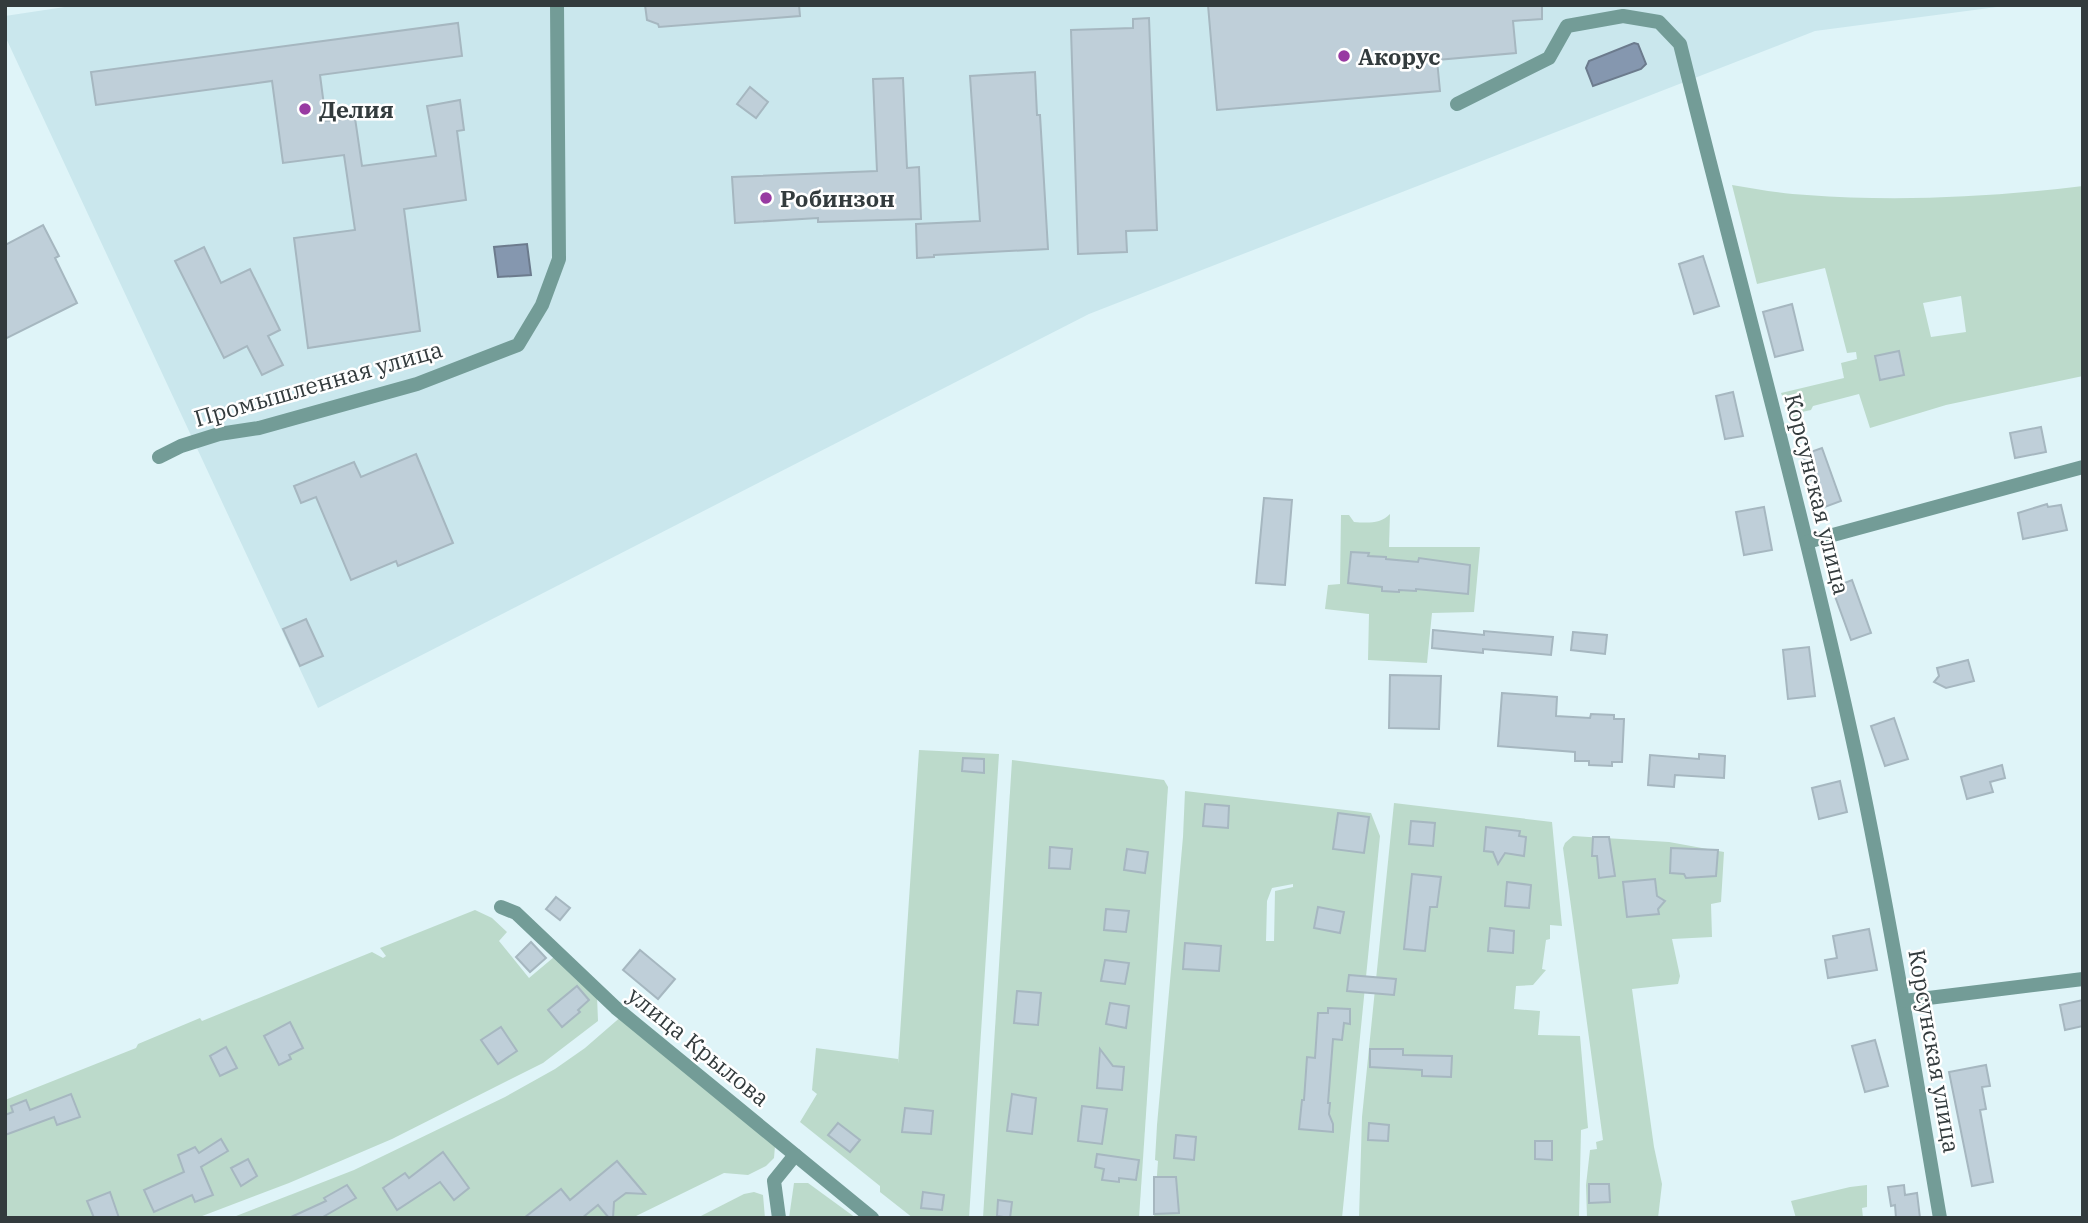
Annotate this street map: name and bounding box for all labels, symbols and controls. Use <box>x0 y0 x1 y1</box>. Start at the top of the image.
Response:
place label: Акорус <box>1358 41 1441 71</box>
marker: Акорус <box>1336 48 1352 64</box>
place label: Делия <box>319 94 394 124</box>
marker: Делия <box>297 101 313 117</box>
place label: Робинзон <box>780 183 895 213</box>
marker: Робинзон <box>758 190 774 206</box>
street label: Промышленная улица <box>190 333 446 433</box>
street label: Корсунская улица <box>1778 390 1858 598</box>
street label: Корсунская улица <box>1902 947 1968 1155</box>
street label: улица Крылова <box>622 980 776 1112</box>

